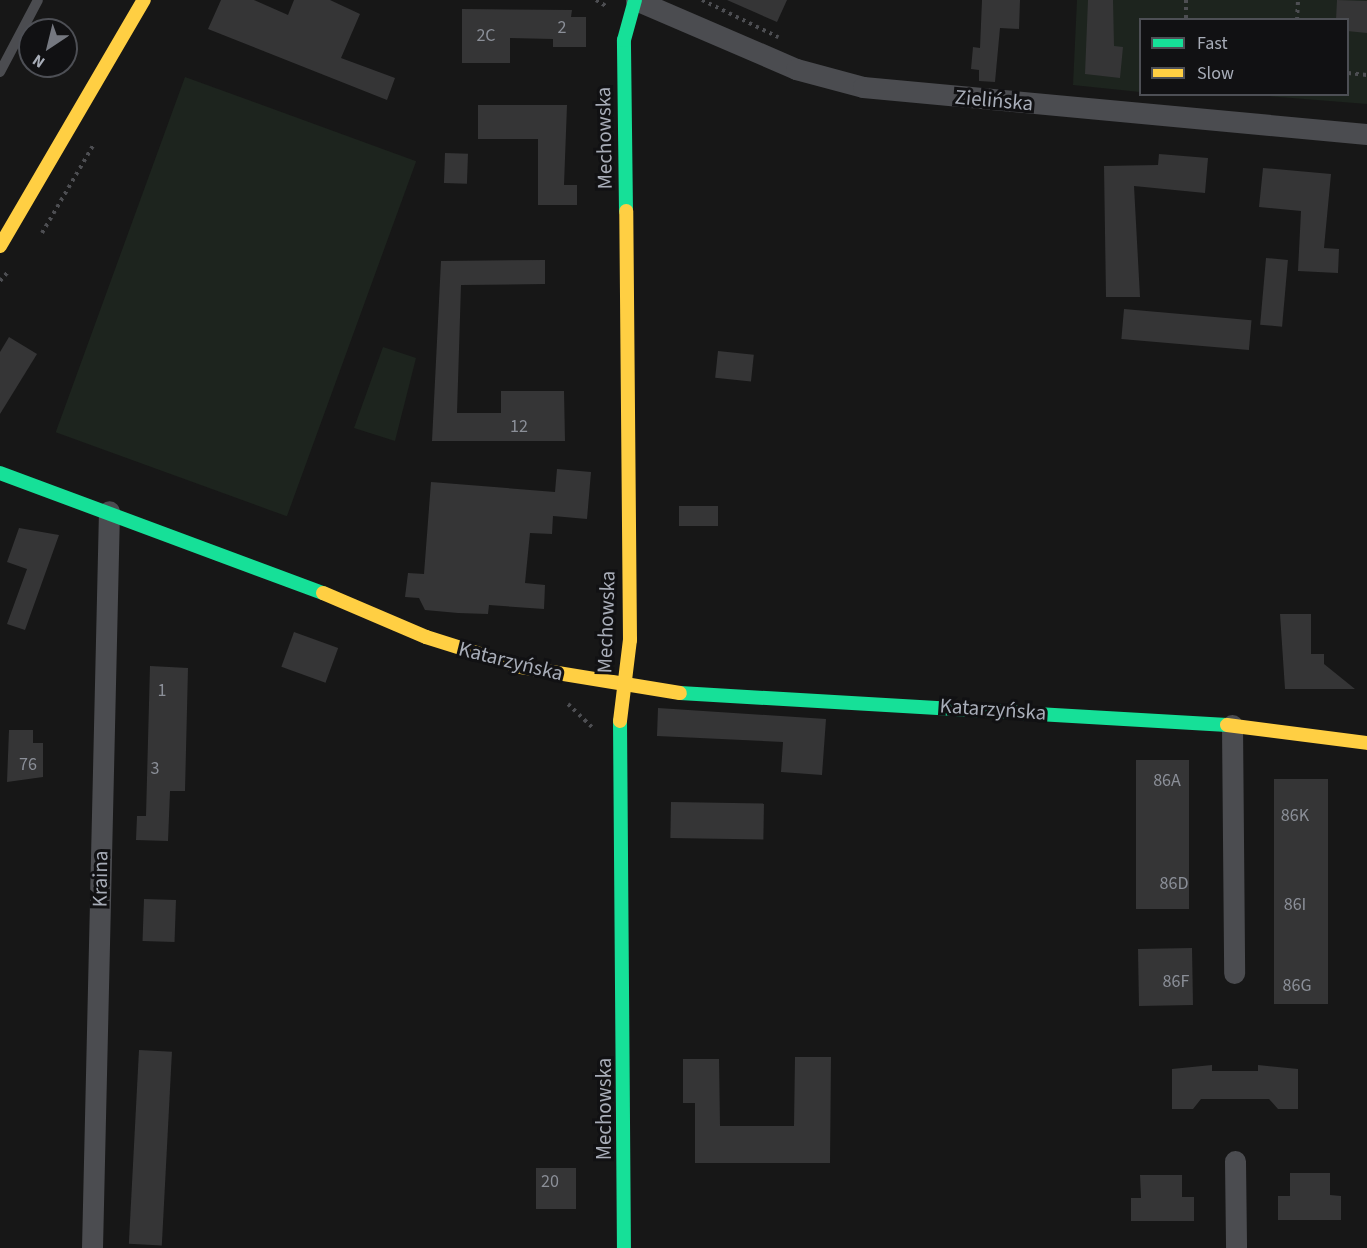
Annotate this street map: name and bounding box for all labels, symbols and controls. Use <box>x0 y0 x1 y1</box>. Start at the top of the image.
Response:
house number: 2 <box>558 17 566 39</box>
north arrow <box>18 18 78 78</box>
legend <box>1139 18 1349 96</box>
house number: 2C <box>476 25 496 47</box>
text: Fast <box>1197 31 1228 56</box>
text: N <box>28 49 49 73</box>
text: Slow <box>1197 61 1234 86</box>
street label: Zielińska <box>954 84 1034 116</box>
street label: Mechowska <box>591 86 617 190</box>
house number: 12 <box>510 416 528 438</box>
street label: Mechowska <box>592 570 620 674</box>
street label: Katarzyńska <box>456 636 566 686</box>
house number: 1 <box>158 680 166 702</box>
street label: Katarzyńska <box>939 693 1047 725</box>
house number: 76 <box>19 754 37 776</box>
house number: 3 <box>151 758 159 780</box>
house number: 86A <box>1153 770 1181 792</box>
house number: 86K <box>1281 805 1309 827</box>
street label: Kraina <box>87 850 113 908</box>
house number: 86D <box>1160 873 1188 895</box>
house number: 86I <box>1284 894 1306 916</box>
house number: 86F <box>1163 971 1189 993</box>
house number: 86G <box>1283 975 1311 997</box>
street label: Mechowska <box>591 1058 617 1160</box>
house number: 20 <box>541 1171 559 1193</box>

